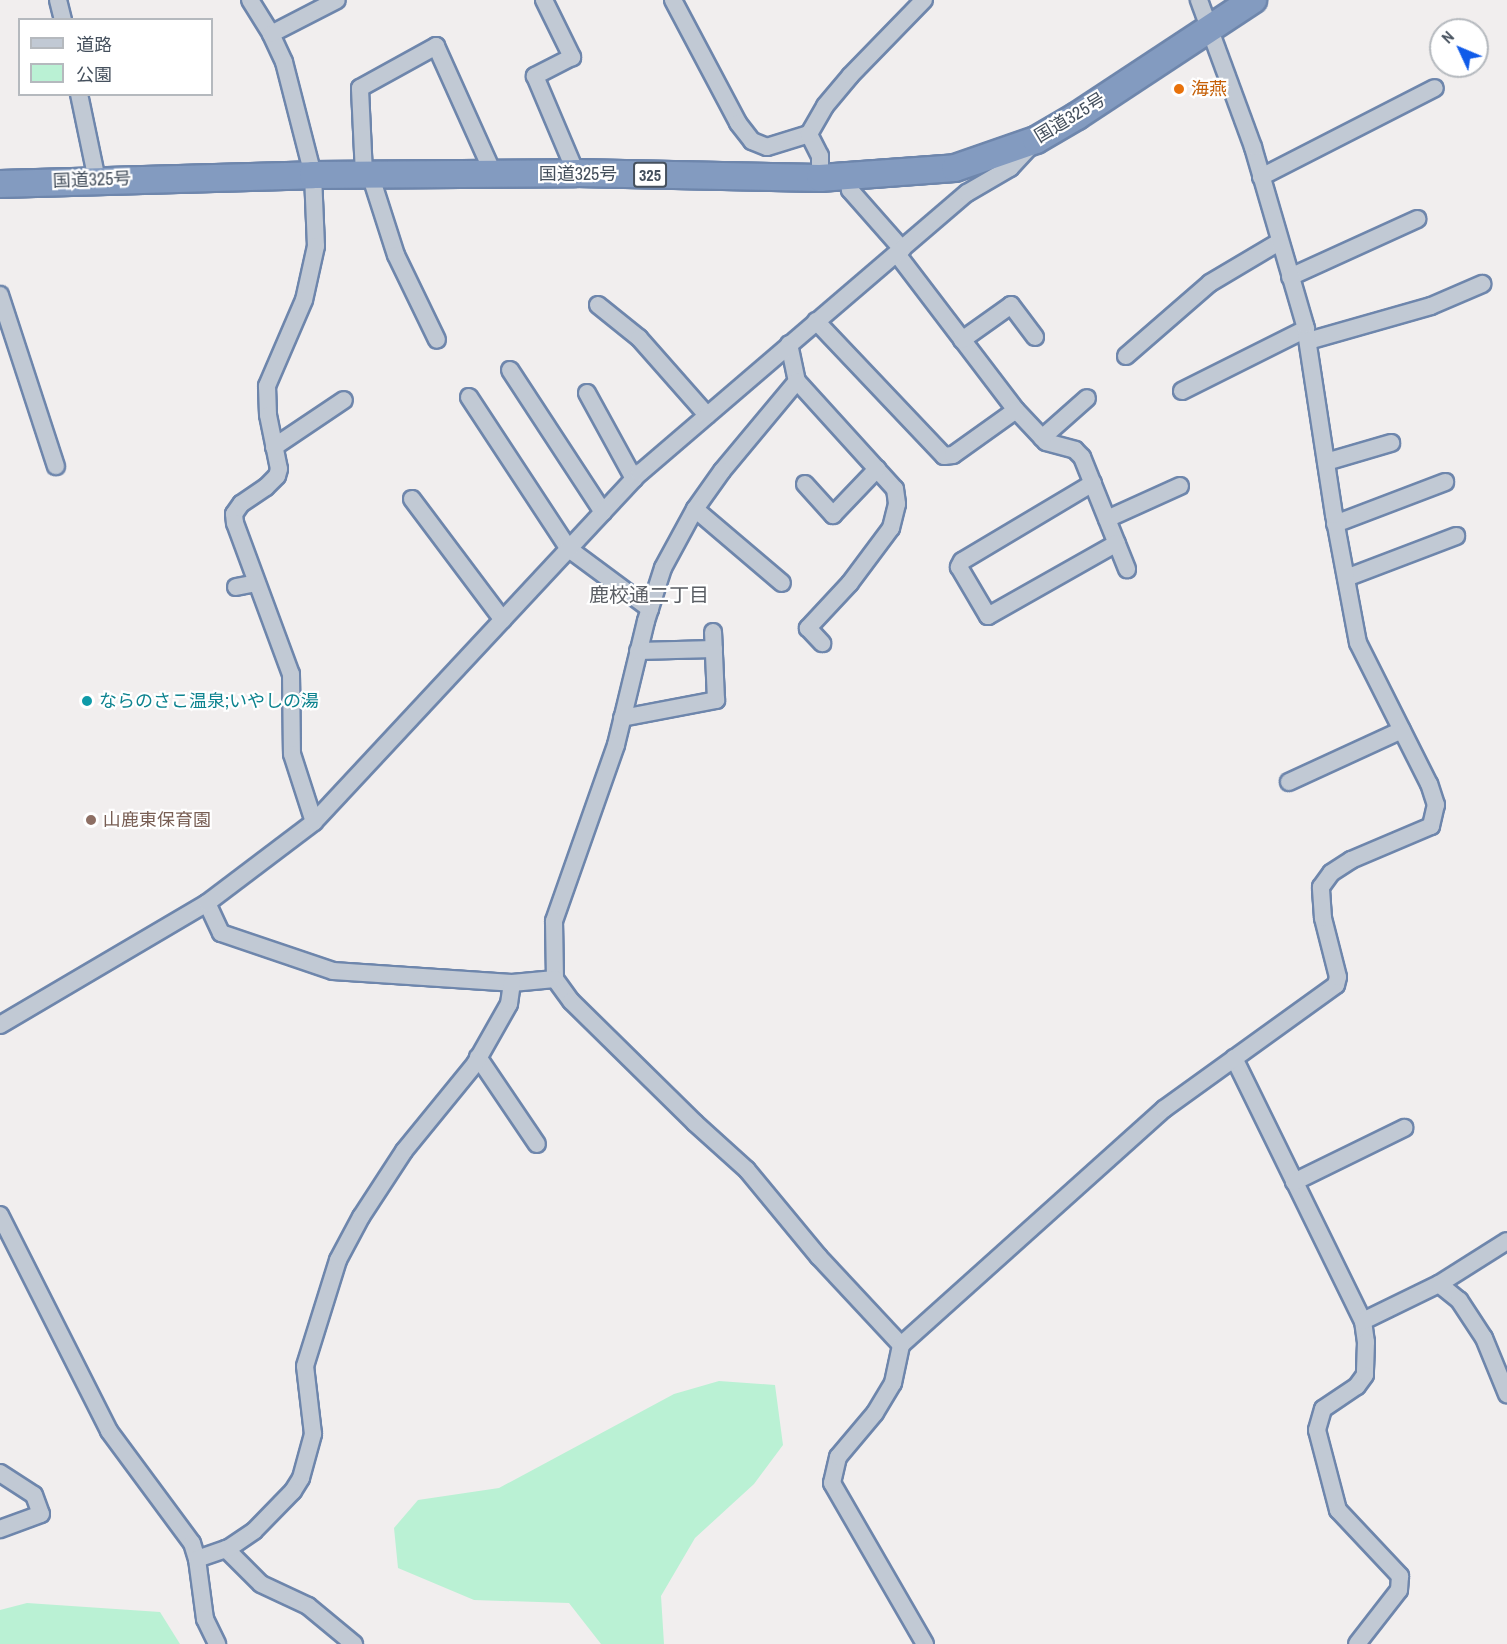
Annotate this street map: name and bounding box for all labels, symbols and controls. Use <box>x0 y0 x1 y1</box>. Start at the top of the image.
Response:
legend <box>18 18 213 96</box>
north arrow <box>1429 18 1489 78</box>
text: N <box>1436 26 1459 48</box>
text: 道路 <box>76 32 112 57</box>
text: 公園 <box>76 62 112 87</box>
place label: 海燕 <box>1191 78 1227 100</box>
marker: 海燕 <box>1172 82 1186 96</box>
street label: 国道325号 <box>1031 88 1109 148</box>
road number: 325 <box>632 162 668 188</box>
street label: 国道325号 <box>539 163 617 185</box>
street label: 国道325号 <box>52 168 132 192</box>
district label: 鹿校通二丁目 <box>589 582 709 606</box>
place label: ならのさこ温泉;いやしの湯 <box>99 690 319 712</box>
marker: ならのさこ温泉;いやしの湯 <box>80 694 94 708</box>
place label: 山鹿東保育園 <box>103 809 211 831</box>
marker: 山鹿東保育園 <box>84 813 98 827</box>

